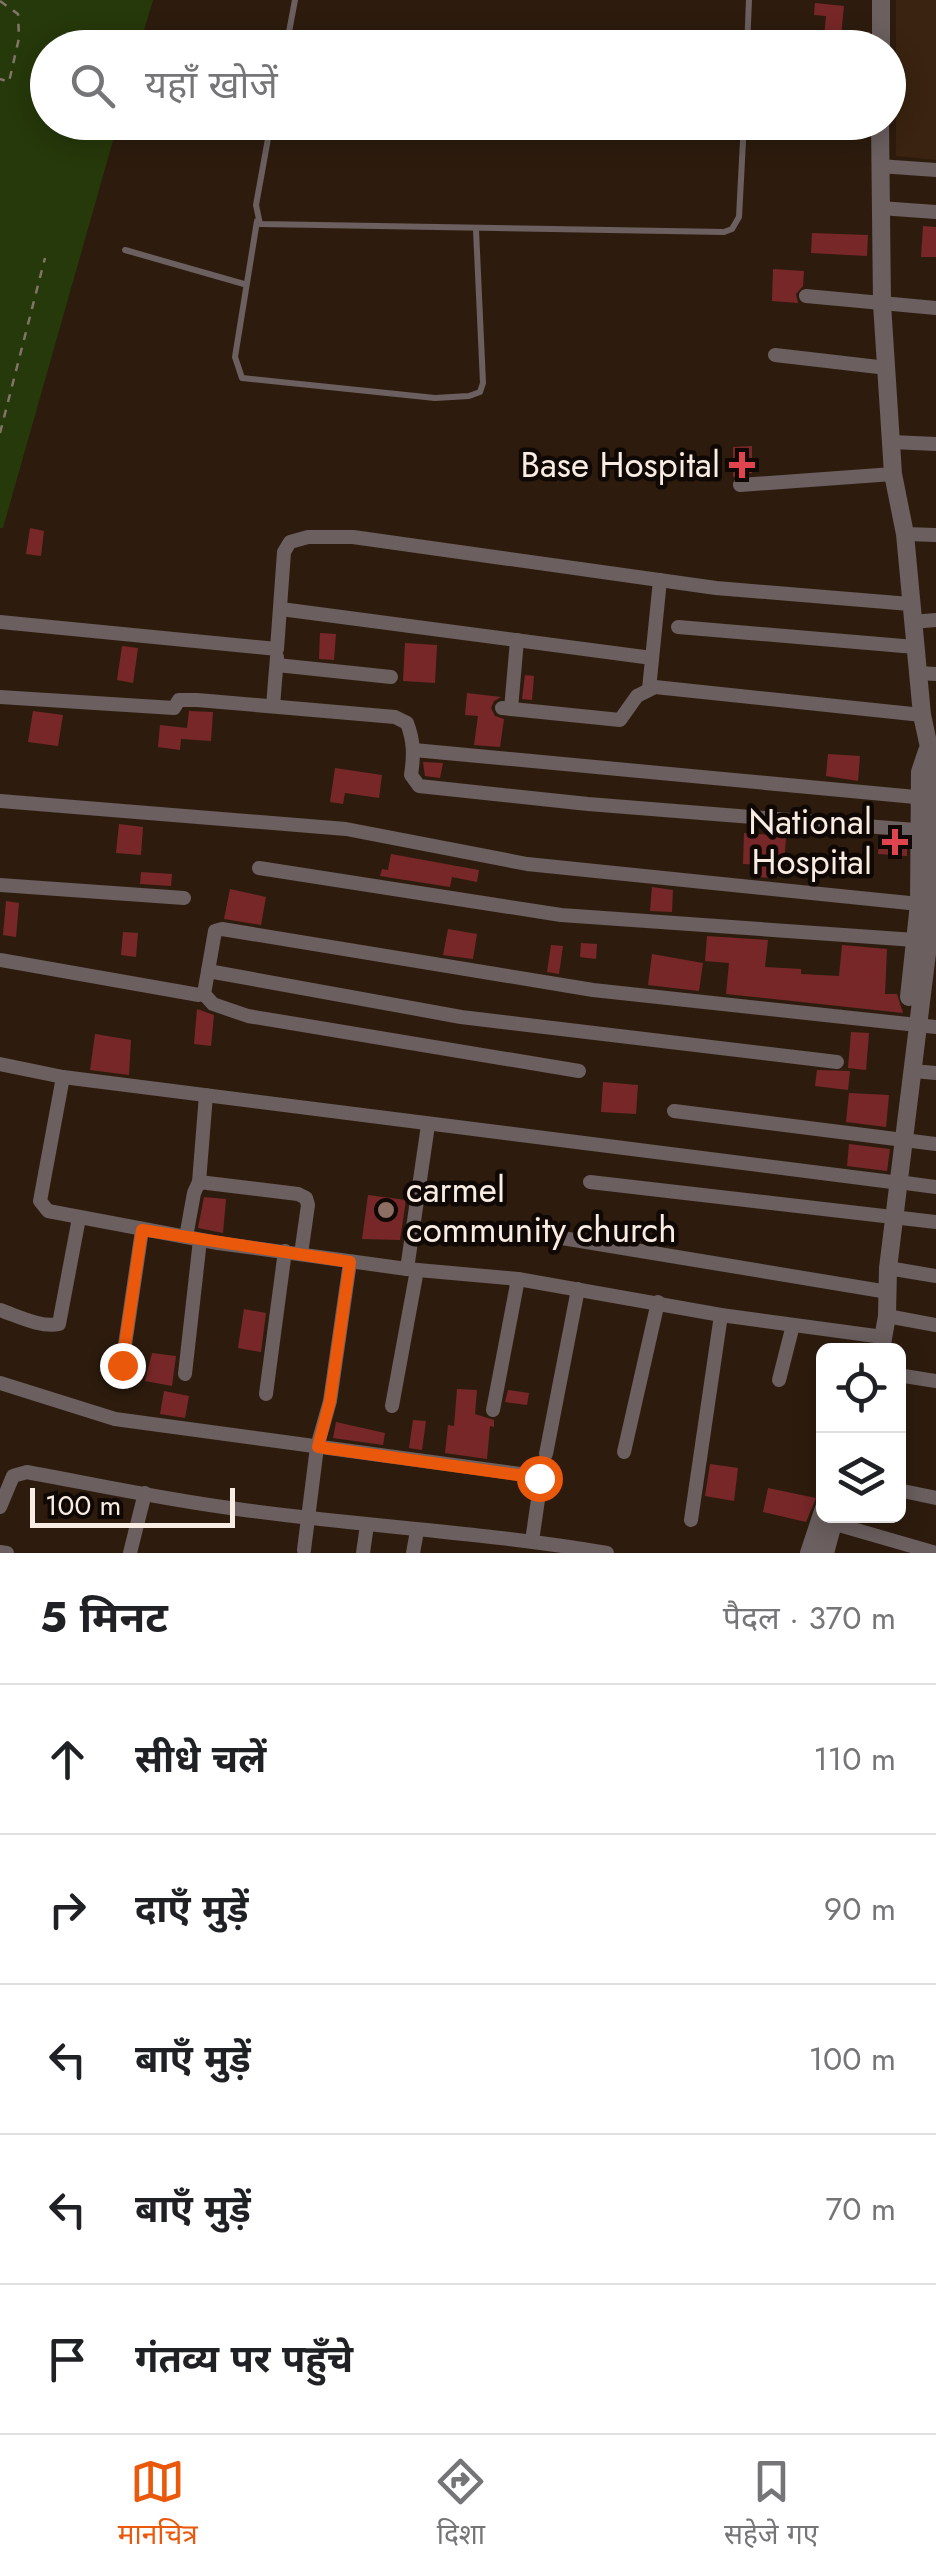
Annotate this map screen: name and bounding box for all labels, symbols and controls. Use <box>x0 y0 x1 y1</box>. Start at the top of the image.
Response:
search box <box>30 30 906 140</box>
text: यहाँ खोजें <box>145 57 278 112</box>
icon: search <box>65 58 120 113</box>
place label: Base Hospital <box>520 440 720 490</box>
marker: Base Hospital <box>729 452 755 478</box>
place label: National Hospital <box>748 797 872 887</box>
marker: National Hospital <box>882 829 908 855</box>
place label: carmel community church <box>406 1165 677 1255</box>
marker: carmel community church <box>375 1199 397 1221</box>
route end <box>100 1343 146 1389</box>
map controls <box>816 1343 906 1523</box>
button: locate <box>816 1343 906 1433</box>
button: layers <box>816 1433 906 1523</box>
route start <box>517 1456 563 1502</box>
scale bar <box>30 1483 235 1528</box>
text: 100 m <box>45 1485 121 1526</box>
text: 5 मिनट <box>40 1587 168 1648</box>
text: पैदल · 370 m <box>723 1595 896 1641</box>
text: सीधे चलें <box>135 1731 266 1786</box>
icon: ahead <box>40 1732 95 1787</box>
text: 110 m <box>813 1736 896 1782</box>
text: दाएँ मुड़ें <box>135 1881 248 1936</box>
icon: right <box>40 1882 95 1937</box>
text: 90 m <box>824 1886 896 1932</box>
text: बाएँ मुड़ें <box>135 2031 251 2086</box>
icon: left <box>40 2032 95 2087</box>
text: 100 m <box>809 2036 896 2082</box>
text: बाएँ मुड़ें <box>135 2181 251 2236</box>
icon: left <box>40 2182 95 2237</box>
text: 70 m <box>825 2186 896 2232</box>
text: गंतव्य पर पहुँचे <box>135 2331 353 2386</box>
icon: arrive <box>40 2332 95 2387</box>
tab: मानचित्र <box>118 2454 198 2555</box>
tab: दिशा <box>433 2454 488 2555</box>
tab: सहेजे गए <box>724 2454 818 2555</box>

